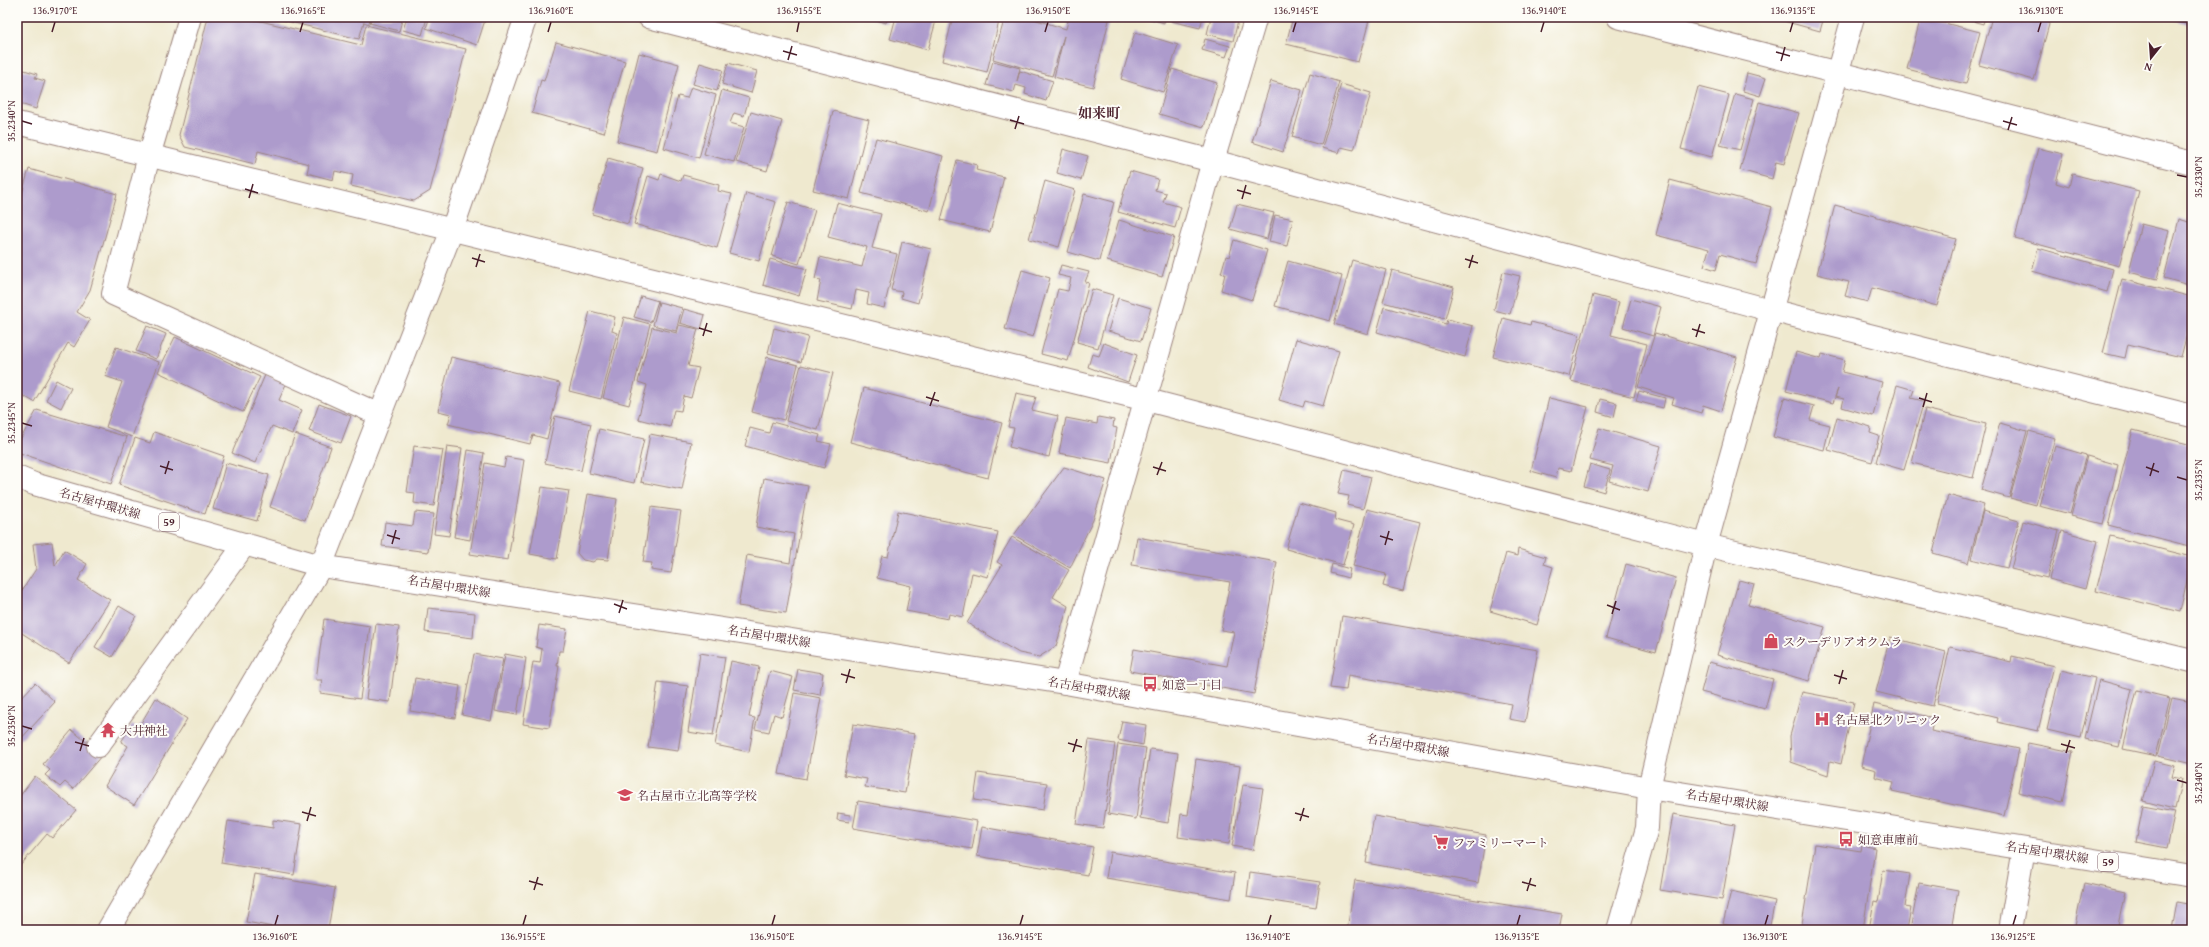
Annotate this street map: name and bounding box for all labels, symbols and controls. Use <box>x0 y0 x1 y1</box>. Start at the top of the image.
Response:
text: 136.9170°E <box>33 3 77 18</box>
text: 136.9165°E <box>281 3 325 18</box>
text: 136.9160°E <box>529 3 573 18</box>
text: 136.9155°E <box>777 3 821 18</box>
text: 136.9150°E <box>1026 3 1070 18</box>
text: 136.9145°E <box>1274 3 1318 18</box>
text: 136.9140°E <box>1522 3 1566 18</box>
text: 136.9135°E <box>1771 3 1815 18</box>
text: 136.9130°E <box>2019 3 2063 18</box>
north arrow <box>2131 38 2171 78</box>
text: N <box>2142 59 2154 76</box>
text: 35.2340°N <box>4 100 19 142</box>
district label: 如来町 <box>1078 103 1121 123</box>
text: 35.2330°N <box>2191 156 2206 198</box>
text: 35.2345°N <box>4 402 19 444</box>
text: 35.2335°N <box>2191 459 2206 501</box>
street label: 名古屋中環状線 <box>57 483 143 523</box>
road number: 59 <box>159 513 179 531</box>
street label: 名古屋中環状線 <box>406 571 492 601</box>
street label: 名古屋中環状線 <box>726 621 812 651</box>
shop icon: スクーデリアオクムラ <box>1762 632 1780 650</box>
place label: スクーデリアオクムラ <box>1783 633 1902 650</box>
street label: 名古屋中環状線 <box>1046 672 1132 704</box>
bus stop icon: 如意一丁目 <box>1141 675 1159 693</box>
place label: 如意一丁目 <box>1162 676 1222 693</box>
text: 35.2350°N <box>4 705 19 747</box>
hospital icon: 名古屋北クリニック <box>1813 710 1831 728</box>
place label: 名古屋北クリニック <box>1834 711 1941 728</box>
temple icon: 大井神社 <box>99 721 117 739</box>
place label: 大井神社 <box>120 722 168 739</box>
street label: 名古屋中環状線 <box>1365 729 1451 761</box>
text: 35.2340°N <box>2191 762 2206 804</box>
street label: 名古屋中環状線 <box>1684 785 1770 815</box>
school or university icon: 名古屋市立北高等学校 <box>616 786 634 804</box>
place label: 名古屋市立北高等学校 <box>637 787 757 804</box>
bus stop icon: 如意車庫前 <box>1837 830 1855 848</box>
place label: 如意車庫前 <box>1858 831 1918 848</box>
supermarket icon: ファミリーマート <box>1432 833 1450 851</box>
place label: ファミリーマート <box>1453 834 1549 851</box>
street label: 名古屋中環状線 <box>2004 837 2090 867</box>
road number: 59 <box>2098 853 2118 871</box>
text: 136.9160°E <box>253 929 297 944</box>
text: 136.9155°E <box>501 929 545 944</box>
text: 136.9150°E <box>750 929 794 944</box>
text: 136.9145°E <box>998 929 1042 944</box>
text: 136.9140°E <box>1246 929 1290 944</box>
text: 136.9135°E <box>1495 929 1539 944</box>
text: 136.9130°E <box>1743 929 1787 944</box>
text: 136.9125°E <box>1991 929 2035 944</box>

